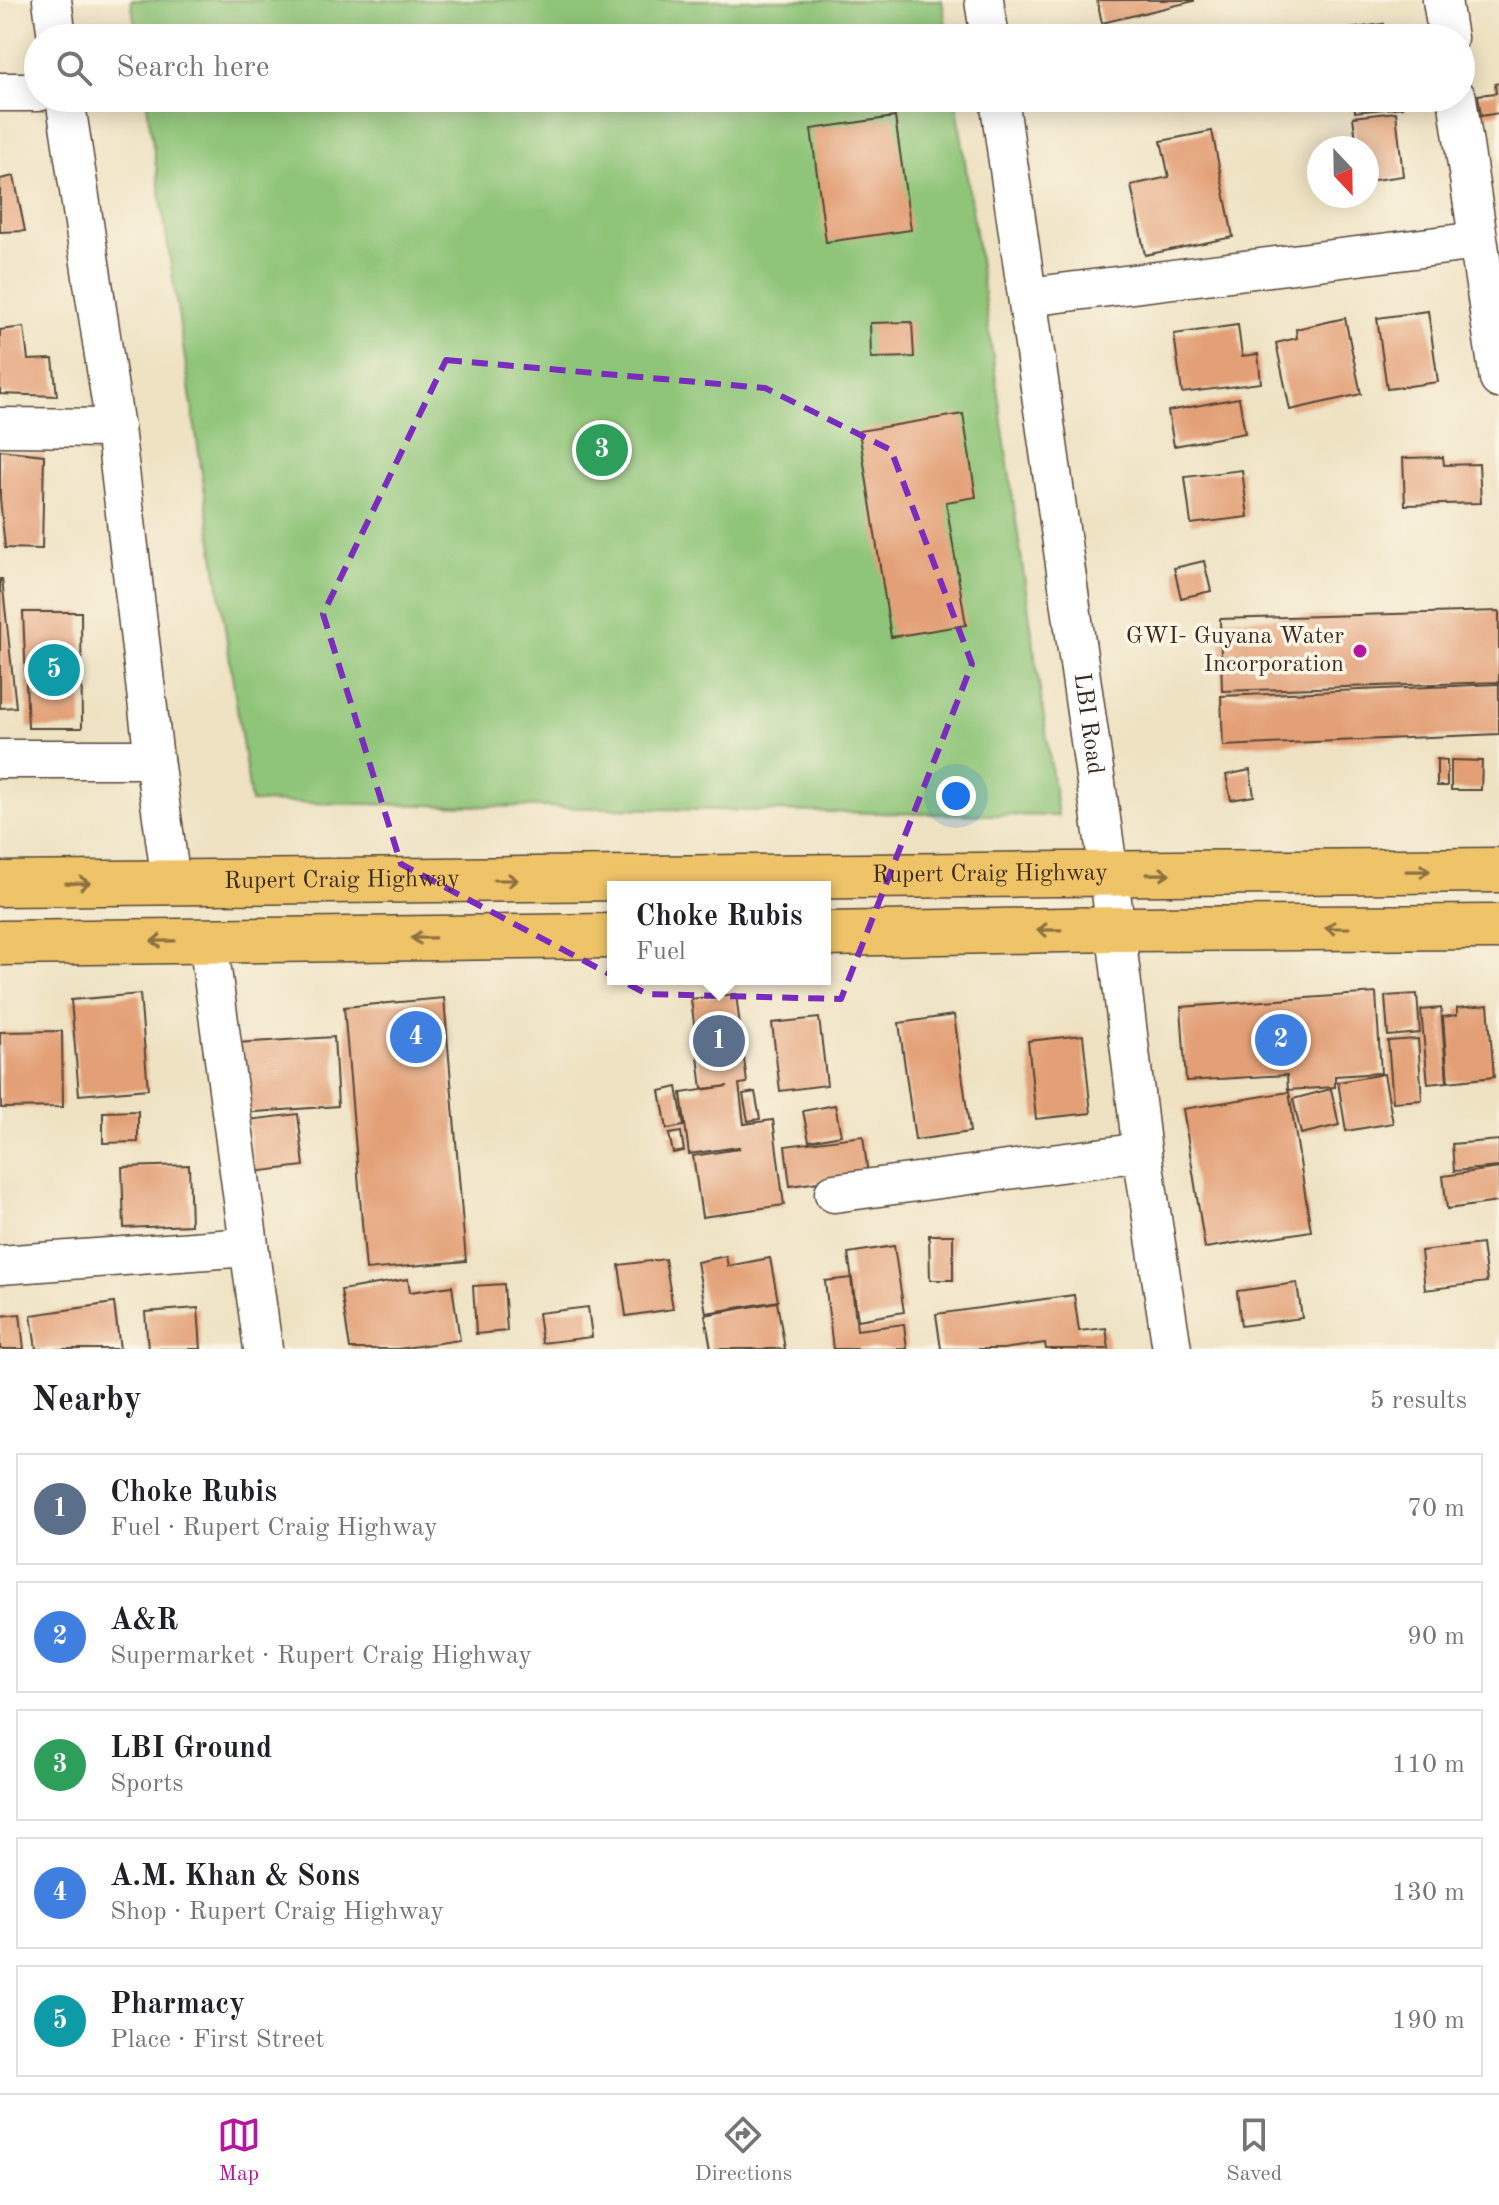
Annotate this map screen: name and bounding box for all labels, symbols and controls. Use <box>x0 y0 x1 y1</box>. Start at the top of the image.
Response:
search box <box>24 24 1475 112</box>
icon: search <box>52 46 96 90</box>
text: Search here <box>116 53 270 83</box>
north arrow <box>1307 136 1379 208</box>
pin: 3 <box>576 420 628 480</box>
place label: GWI- Guyana Water Incorporation <box>1126 625 1344 677</box>
pin: 5 <box>28 640 80 700</box>
marker: GWI- Guyana Water Incorporation <box>1351 642 1369 660</box>
street label: LBI Road <box>1069 671 1107 776</box>
your location <box>936 776 976 816</box>
street label: Rupert Craig Highway <box>872 862 1108 888</box>
one-way arrow <box>1404 863 1431 879</box>
one-way arrow <box>1144 867 1171 882</box>
street label: Rupert Craig Highway <box>224 868 460 894</box>
one-way arrow <box>492 872 519 888</box>
one-way arrow <box>64 876 91 891</box>
popup <box>607 881 831 985</box>
text: Choke Rubis <box>635 902 803 932</box>
one-way arrow <box>1324 920 1351 936</box>
one-way arrow <box>1036 923 1063 938</box>
one-way arrow <box>410 930 437 946</box>
one-way arrow <box>150 933 177 948</box>
text: Fuel <box>635 939 686 965</box>
pin: 4 <box>390 1007 442 1067</box>
pin: 2 <box>1255 1010 1307 1070</box>
pin: 1 <box>693 1011 745 1071</box>
text: Nearby <box>32 1384 142 1418</box>
text: 5 results <box>1369 1388 1467 1414</box>
text: Choke Rubis <box>110 1478 277 1508</box>
text: 1 <box>52 1496 68 1522</box>
text: 70 m <box>1407 1496 1465 1522</box>
text: Fuel · Rupert Craig Highway <box>110 1515 438 1541</box>
text: A&R <box>110 1606 178 1636</box>
text: 2 <box>52 1624 68 1650</box>
text: 90 m <box>1407 1624 1465 1650</box>
text: Supermarket · Rupert Craig Highway <box>110 1643 532 1669</box>
text: LBI Ground <box>110 1734 272 1764</box>
text: 3 <box>52 1752 68 1778</box>
text: 110 m <box>1392 1752 1465 1778</box>
text: Sports <box>110 1771 184 1797</box>
text: A.M. Khan & Sons <box>110 1862 360 1892</box>
text: 4 <box>52 1880 68 1906</box>
text: 130 m <box>1392 1880 1465 1906</box>
text: Shop · Rupert Craig Highway <box>110 1899 444 1925</box>
text: Pharmacy <box>110 1990 245 2020</box>
text: 5 <box>52 2008 68 2034</box>
text: 190 m <box>1392 2008 1465 2034</box>
text: Place · First Street <box>110 2027 325 2053</box>
tab: Map <box>217 2113 261 2188</box>
tab: Directions <box>695 2113 792 2188</box>
tab: Saved <box>1226 2113 1282 2188</box>

